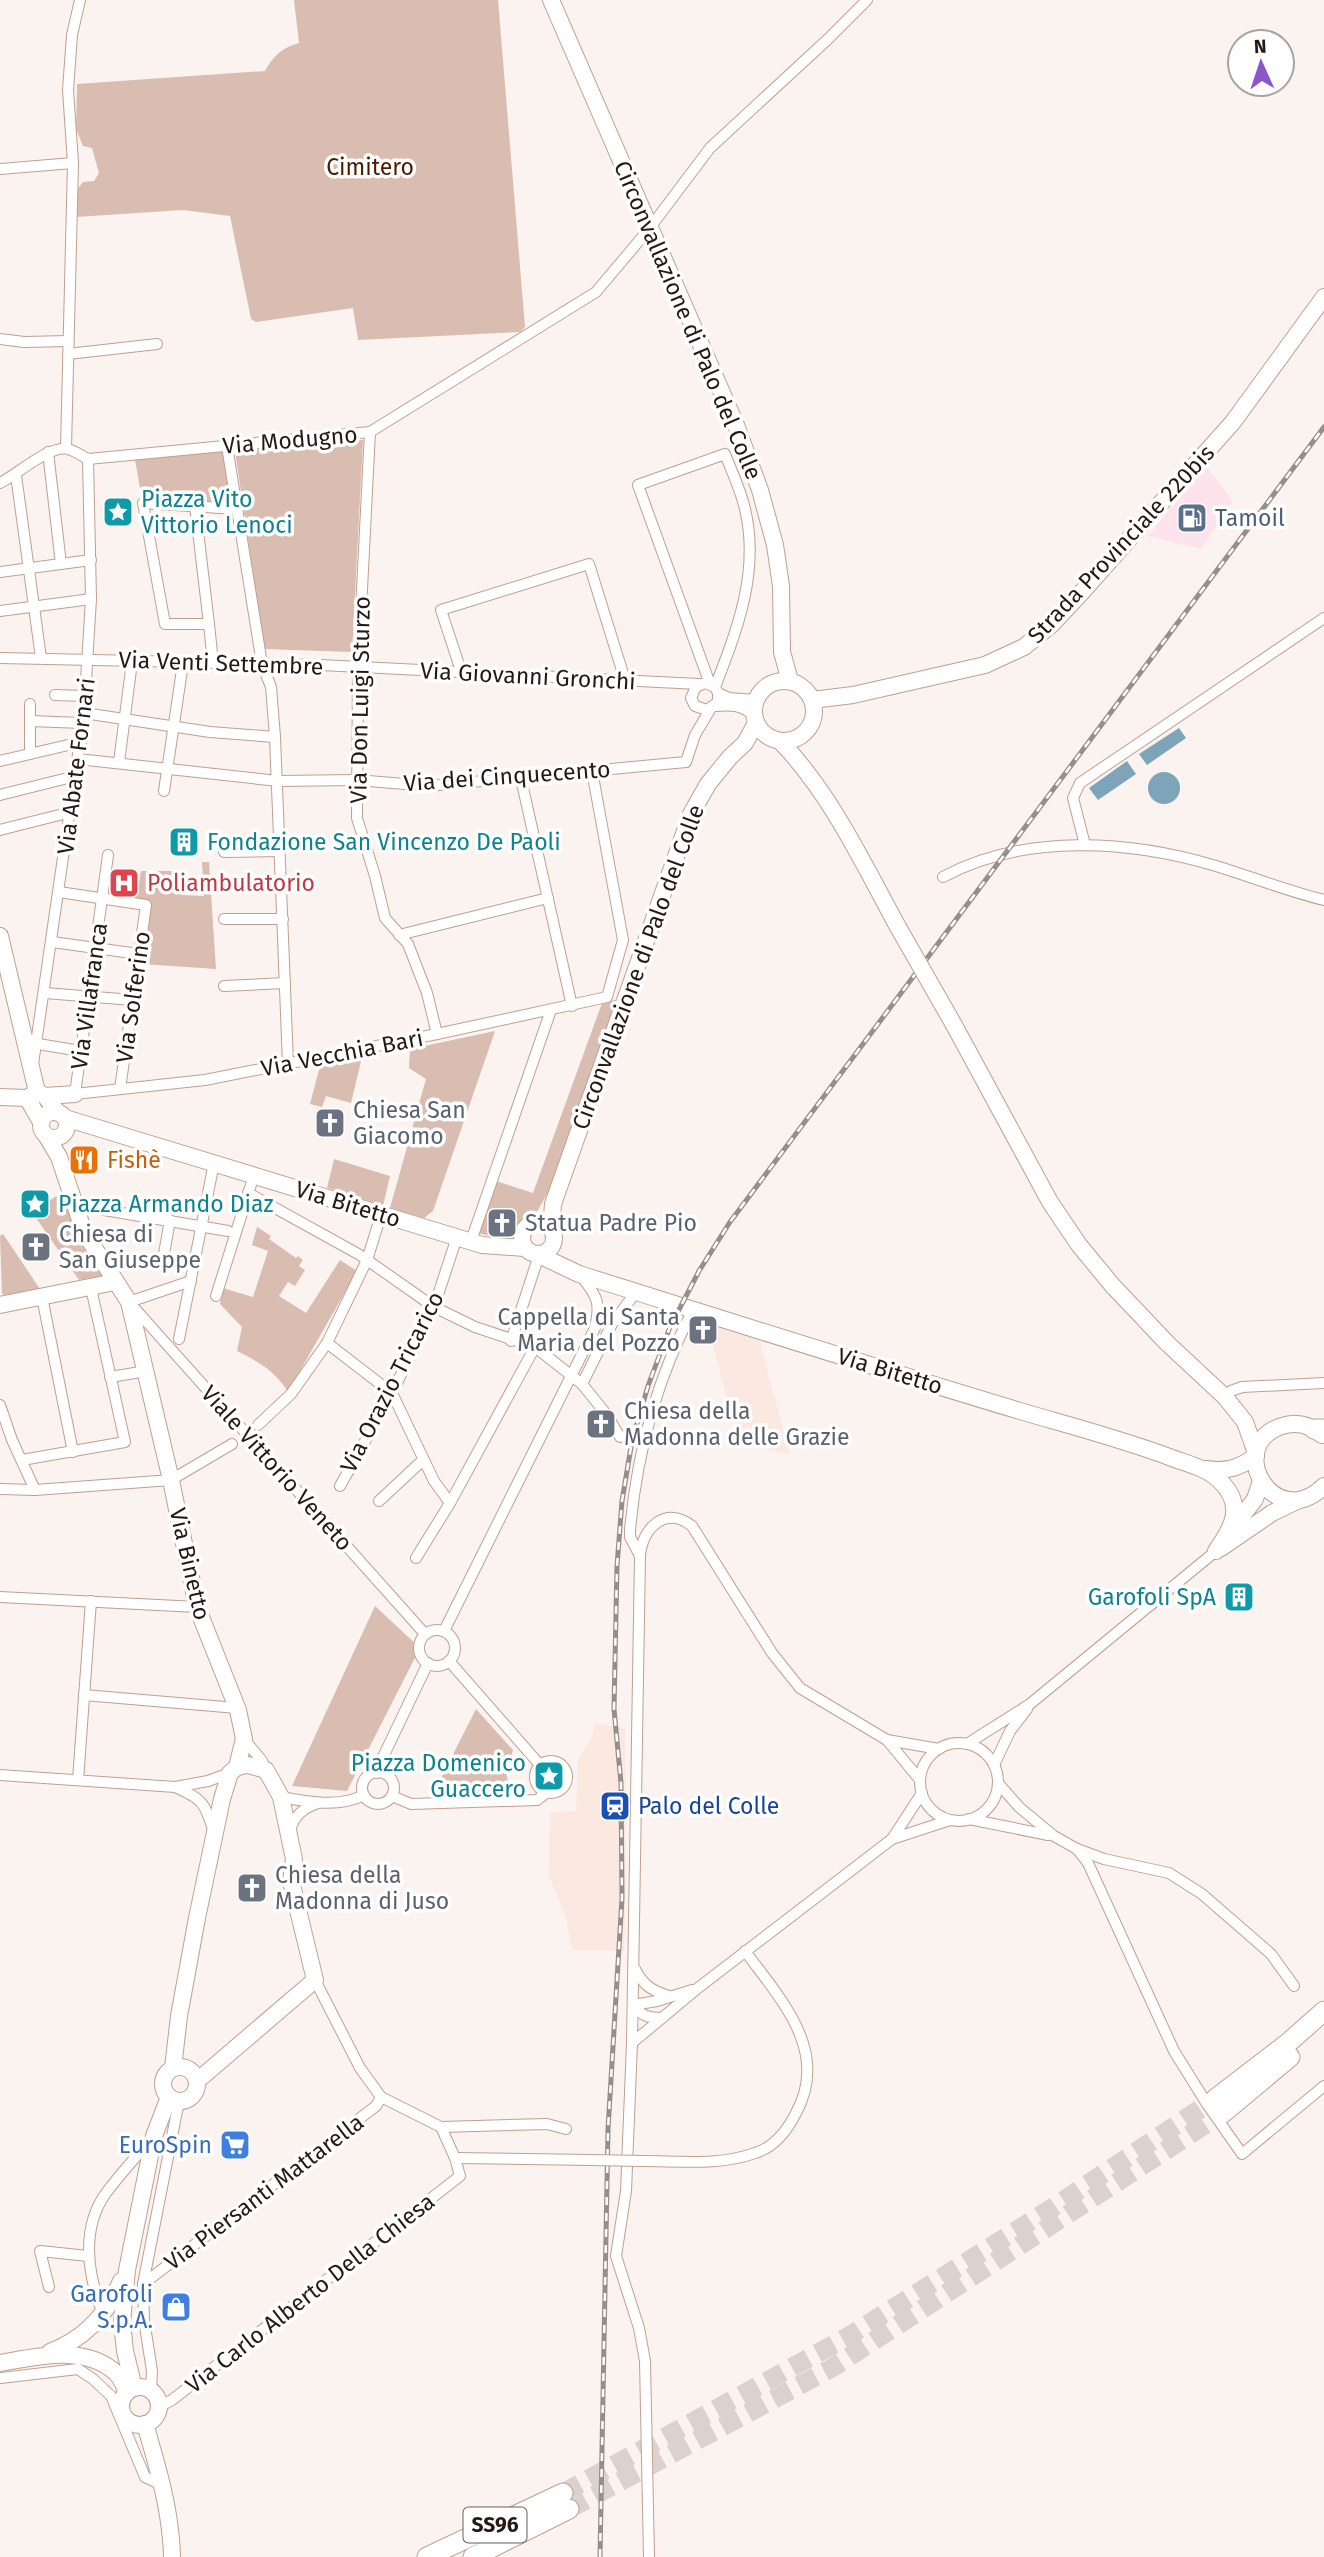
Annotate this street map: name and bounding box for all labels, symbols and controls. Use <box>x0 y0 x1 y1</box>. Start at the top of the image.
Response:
north arrow <box>1226 28 1296 98</box>
text: N <box>1253 35 1267 58</box>
park label: Cimitero <box>326 153 414 181</box>
street label: Circonvallazione di Palo del Colle <box>608 156 768 484</box>
street label: Via Modugno <box>221 420 359 460</box>
street label: Strada Provinciale 220bis <box>1022 439 1220 649</box>
place label: Piazza Vito Vittorio Lenoci <box>141 485 293 539</box>
place icon: Piazza Vito Vittorio Lenoci <box>101 495 135 529</box>
fuel station icon: Tamoil <box>1175 501 1209 535</box>
place label: Tamoil <box>1215 504 1285 532</box>
street label: Via Don Luigi Sturzo <box>344 596 376 804</box>
street label: Via Venti Settembre <box>118 645 324 681</box>
street label: Via Giovanni Gronchi <box>420 656 636 696</box>
street label: Via Abate Fornari <box>51 676 101 856</box>
street label: Via dei Cinquecento <box>403 755 611 797</box>
street label: Circonvallazione di Palo del Colle <box>566 801 710 1133</box>
building icon: Fondazione San Vincenzo De Paoli <box>167 825 201 859</box>
place label: Fondazione San Vincenzo De Paoli <box>207 828 561 856</box>
hospital icon: Poliambulatorio <box>107 866 141 900</box>
place label: Poliambulatorio <box>147 869 315 897</box>
street label: Via Villafranca <box>65 921 113 1071</box>
street label: Via Solferino <box>110 929 156 1065</box>
street label: Via Vecchia Bari <box>259 1024 425 1082</box>
place label: Chiesa San Giacomo <box>353 1096 466 1150</box>
church icon: Chiesa San Giacomo <box>313 1106 347 1140</box>
restaurant icon: Fishè <box>67 1143 101 1177</box>
place label: Fishè <box>107 1146 161 1174</box>
street label: Via Bitetto <box>292 1175 404 1233</box>
place icon: Piazza Armando Diaz <box>18 1187 52 1221</box>
place label: Piazza Armando Diaz <box>58 1190 274 1218</box>
church icon: Statua Padre Pio <box>485 1206 519 1240</box>
place label: Statua Padre Pio <box>525 1209 697 1237</box>
place label: Chiesa di San Giuseppe <box>59 1220 201 1274</box>
church icon: Chiesa di San Giuseppe <box>19 1230 53 1264</box>
street label: Via Orazio Tricarico <box>334 1287 450 1477</box>
place label: Cappella di Santa Maria del Pozzo <box>497 1303 680 1357</box>
church icon: Cappella di Santa Maria del Pozzo <box>686 1313 720 1347</box>
street label: Via Bitetto <box>834 1342 946 1400</box>
street label: Viale Vittorio Veneto <box>195 1380 359 1556</box>
place label: Chiesa della Madonna delle Grazie <box>624 1397 850 1451</box>
church icon: Chiesa della Madonna delle Grazie <box>584 1407 618 1441</box>
street label: Via Binetto <box>164 1505 216 1623</box>
building icon: Garofoli SpA <box>1222 1580 1256 1614</box>
place label: Garofoli SpA <box>1088 1583 1217 1611</box>
place label: Piazza Domenico Guaccero <box>351 1749 526 1803</box>
place icon: Piazza Domenico Guaccero <box>532 1759 566 1793</box>
station icon: Palo del Colle <box>598 1789 632 1823</box>
place label: Palo del Colle <box>638 1792 779 1820</box>
place label: Chiesa della Madonna di Juso <box>275 1861 449 1915</box>
church icon: Chiesa della Madonna di Juso <box>235 1871 269 1905</box>
street label: Via Piersanti Mattarella <box>159 2108 369 2276</box>
supermarket icon: EuroSpin <box>218 2128 252 2162</box>
place label: EuroSpin <box>119 2131 212 2159</box>
street label: Via Carlo Alberto Della Chiesa <box>180 2187 440 2399</box>
place label: Garofoli S.p.A. <box>70 2280 153 2334</box>
shop icon: Garofoli S.p.A. <box>159 2290 193 2324</box>
road number: SS96 <box>463 2508 526 2542</box>

